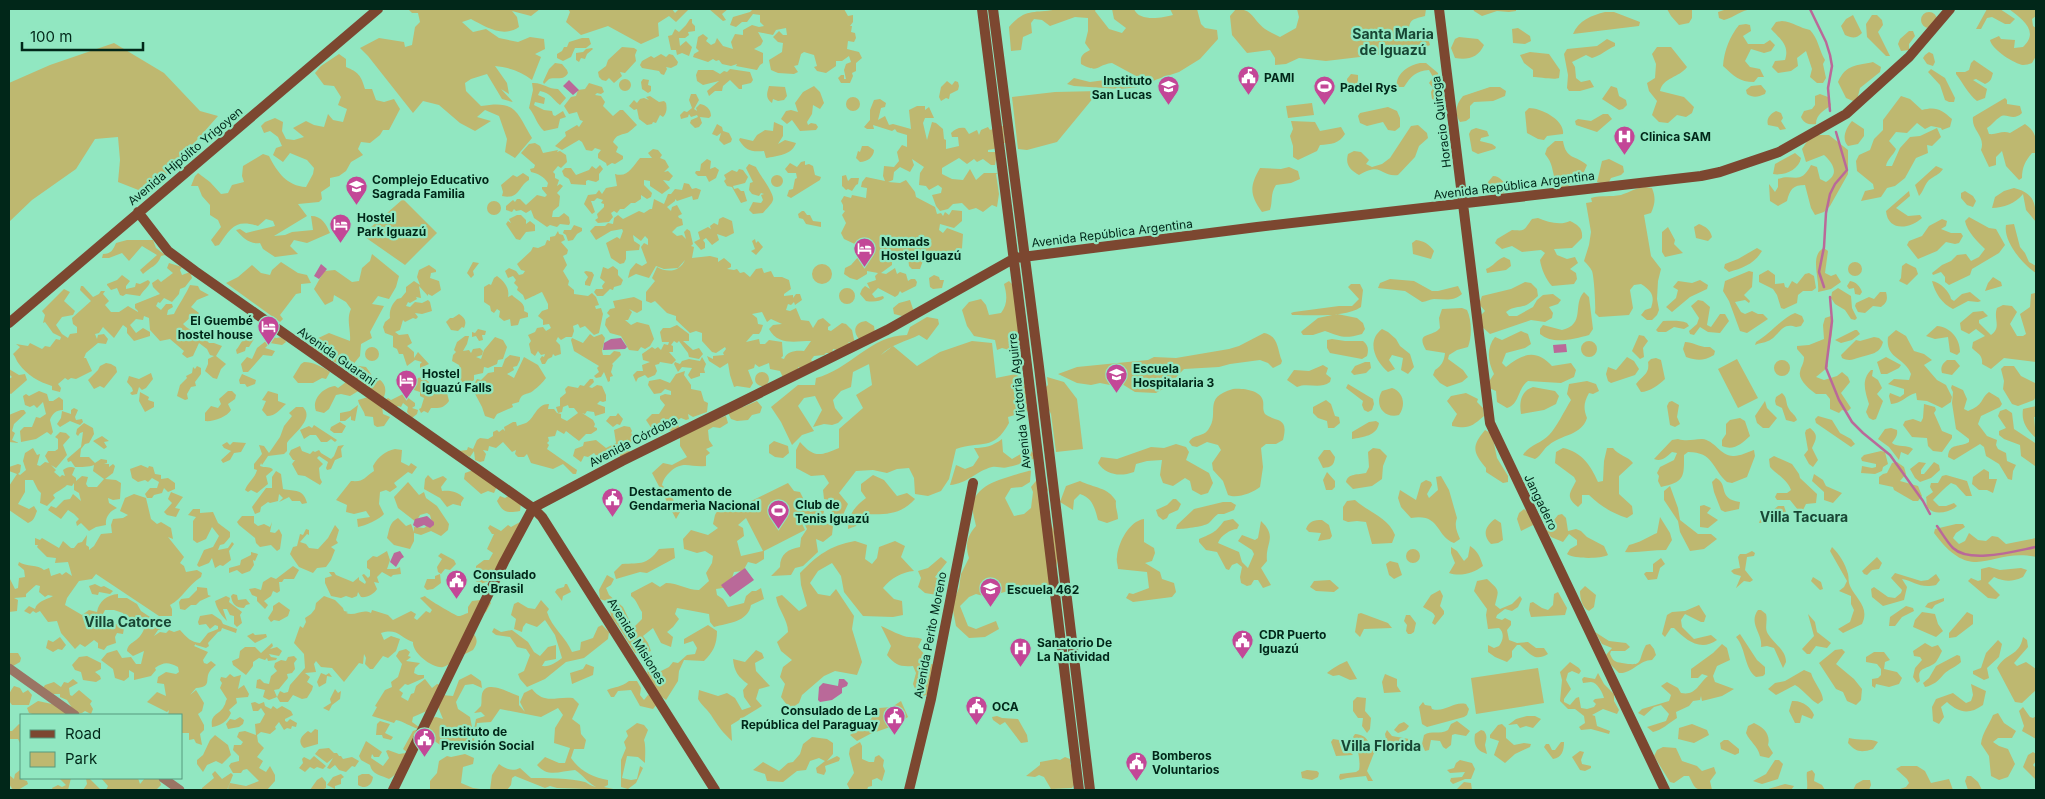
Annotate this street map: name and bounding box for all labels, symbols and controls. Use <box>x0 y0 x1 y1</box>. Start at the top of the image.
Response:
scale bar <box>22 20 144 52</box>
district label: Santa Maria de Iguazú <box>1352 25 1434 58</box>
text: 100 m <box>30 27 72 46</box>
public building icon: PAMI <box>1236 65 1260 96</box>
place label: PAMI <box>1264 70 1294 85</box>
place label: Instituto San Lucas <box>1092 73 1152 102</box>
school or university icon: Instituto San Lucas <box>1156 75 1180 106</box>
sports icon: Padel Rys <box>1312 75 1336 106</box>
street label: Horacio Quiroga <box>1428 75 1454 169</box>
place label: Padel Rys <box>1340 80 1398 95</box>
street label: Avenida Hipólito Yrigoyen <box>125 104 245 208</box>
hospital icon: Clinica SAM <box>1612 124 1636 155</box>
place label: Clinica SAM <box>1640 129 1711 144</box>
street label: Avenida República Argentina <box>1433 168 1595 202</box>
place label: Complejo Educativo Sagrada Familia <box>372 172 489 201</box>
school or university icon: Complejo Educativo Sagrada Familia <box>344 174 368 205</box>
place label: Hostel Park Iguazú <box>357 210 426 239</box>
hotel icon: Hostel Park Iguazú <box>329 212 353 243</box>
street label: Avenida República Argentina <box>1031 216 1193 250</box>
place label: Nomads Hostel Iguazú <box>881 234 961 263</box>
hotel icon: Nomads Hostel Iguazú <box>853 236 877 267</box>
place label: El Guembé hostel house <box>178 313 253 342</box>
hotel icon: El Guembé hostel house <box>257 315 281 346</box>
street label: Avenida Guaraní <box>295 323 379 389</box>
street label: Avenida Victoria Aguirre <box>1004 332 1034 470</box>
place label: Escuela Hospitalaria 3 <box>1133 361 1215 390</box>
school or university icon: Escuela Hospitalaria 3 <box>1105 363 1129 394</box>
place label: Hostel Iguazú Falls <box>422 366 492 395</box>
hotel icon: Hostel Iguazú Falls <box>394 368 418 399</box>
street label: Avenida Córdoba <box>586 412 680 470</box>
street label: Jangadero <box>1521 471 1561 533</box>
place label: Destacamento de Gendarmerìa Nacional <box>629 484 760 513</box>
public building icon: Destacamento de Gendarmerìa Nacional <box>601 486 625 517</box>
place label: Club de Tenis Iguazú <box>795 497 869 526</box>
sports icon: Club de Tenis Iguazú <box>767 499 791 530</box>
district label: Villa Tacuara <box>1760 508 1848 525</box>
place label: Consulado de Brasil <box>473 567 536 596</box>
public building icon: Consulado de Brasil <box>445 569 469 600</box>
street label: Avenida Perito Moreno <box>910 570 950 700</box>
school or university icon: Escuela 462 <box>979 577 1003 608</box>
place label: Escuela 462 <box>1007 582 1079 597</box>
street label: Avenida Misiones <box>604 595 670 687</box>
district label: Villa Catorce <box>84 613 172 630</box>
place label: CDR Puerto Iguazú <box>1259 627 1326 656</box>
public building icon: CDR Puerto Iguazú <box>1231 629 1255 660</box>
place label: Sanatorio De La Natividad <box>1037 635 1112 664</box>
hospital icon: Sanatorio De La Natividad <box>1009 637 1033 668</box>
public building icon: OCA <box>964 694 988 725</box>
place label: OCA <box>992 699 1019 714</box>
place label: Consulado de La República del Paraguay <box>741 703 879 732</box>
public building icon: Consulado de La República del Paraguay <box>882 705 906 736</box>
legend <box>20 714 182 779</box>
text: Road <box>65 724 101 743</box>
place label: Instituto de Previsión Social <box>441 724 534 753</box>
public building icon: Instituto de Previsión Social <box>413 726 437 757</box>
district label: Villa Florida <box>1341 737 1421 754</box>
place label: Bomberos Voluntarios <box>1152 748 1220 777</box>
text: Park <box>65 749 98 768</box>
public building icon: Bomberos Voluntarios <box>1124 750 1148 781</box>

